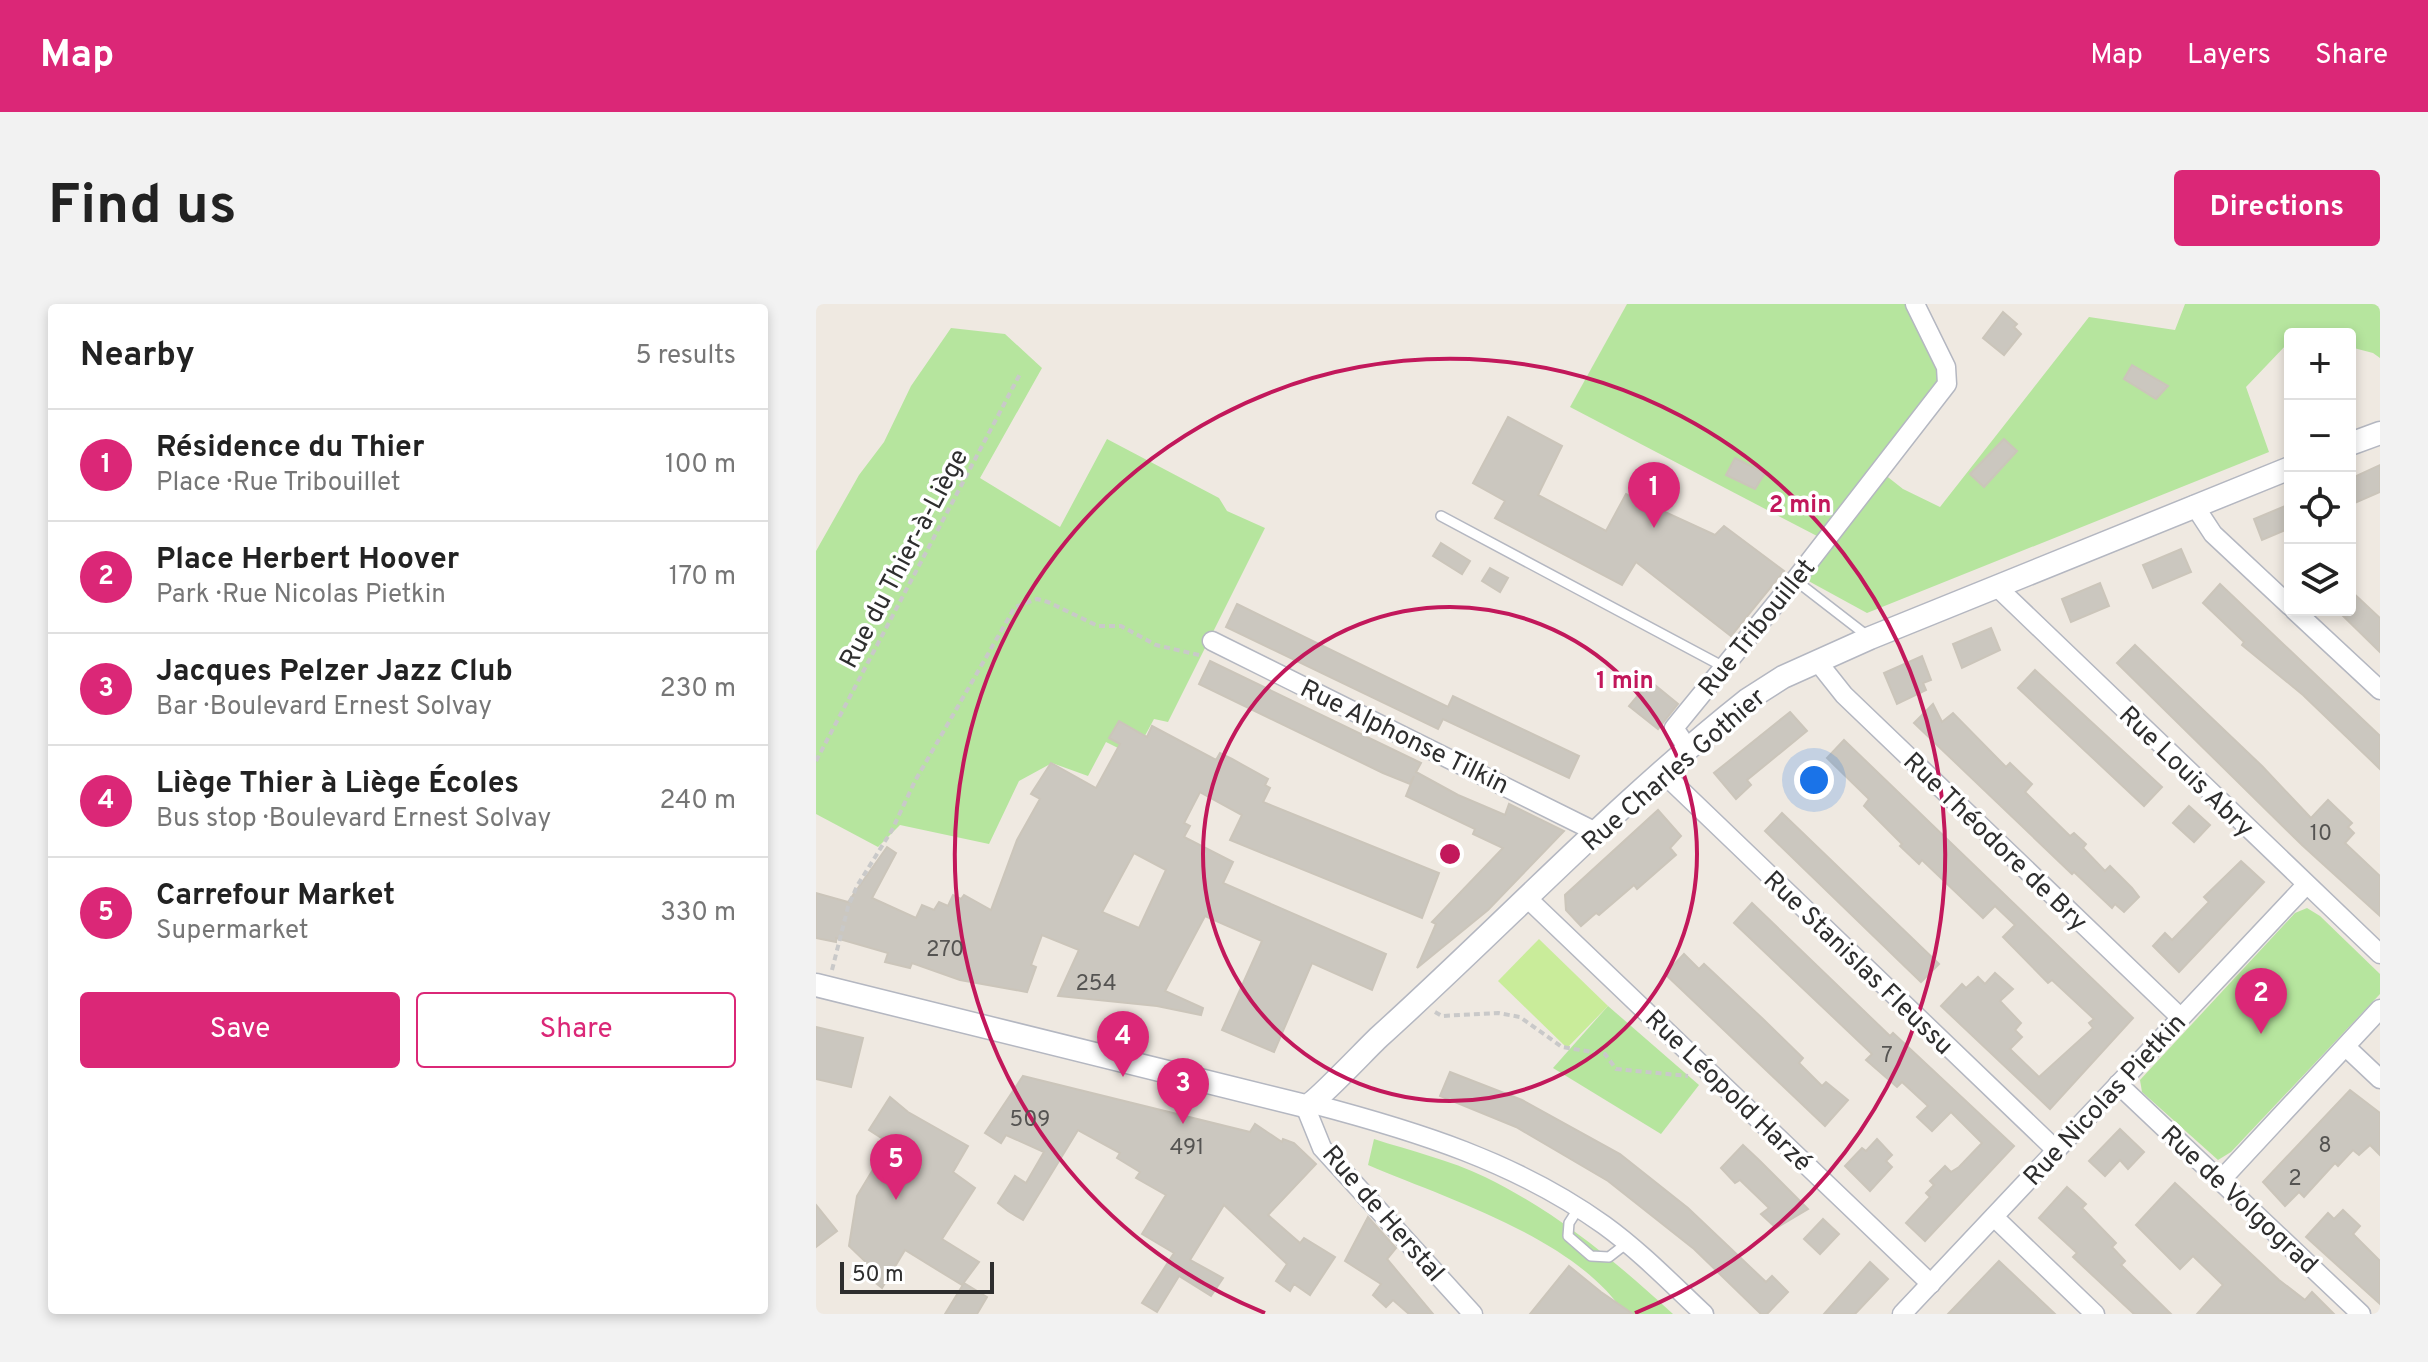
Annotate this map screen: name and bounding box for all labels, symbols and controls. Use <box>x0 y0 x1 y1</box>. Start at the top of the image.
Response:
text: Map <box>40 32 114 81</box>
text: Map <box>2090 38 2143 74</box>
text: Layers <box>2187 38 2271 74</box>
text: Share <box>2315 38 2388 74</box>
button: Directions <box>2174 170 2380 246</box>
text: Find us <box>48 173 237 243</box>
map controls <box>2284 328 2356 616</box>
button: + <box>2284 328 2356 400</box>
text: Nearby <box>80 335 195 378</box>
text: 5 results <box>635 340 736 373</box>
button: − <box>2284 400 2356 472</box>
text: Résidence du Thier <box>156 430 424 467</box>
street label: Rue du Thier-à-Liège <box>833 444 977 675</box>
text: 1 <box>101 449 111 482</box>
text: 100 m <box>665 449 736 482</box>
pin: 1 <box>1628 462 1680 528</box>
text: Place · Rue Tribouillet <box>156 467 401 500</box>
button: locate <box>2284 472 2356 544</box>
text: 2 min <box>1769 491 1831 521</box>
text: Place Herbert Hoover <box>156 542 459 579</box>
button: layers <box>2284 544 2356 616</box>
street label: Rue Tribouillet <box>1692 553 1824 704</box>
text: 2 <box>98 561 114 594</box>
text: 170 m <box>669 561 736 594</box>
text: Park · Rue Nicolas Pietkin <box>156 579 446 612</box>
text: Jacques Pelzer Jazz Club <box>156 654 513 691</box>
text: 1 min <box>1596 667 1654 697</box>
text: 3 <box>98 673 114 706</box>
text: 230 m <box>660 673 736 706</box>
street label: Rue Alphonse Tilkin <box>1294 673 1514 803</box>
street label: Rue Charles Gothier <box>1576 682 1773 860</box>
text: Bar · Boulevard Ernest Solvay <box>156 691 492 724</box>
street label: Rue Louis Abry <box>2111 700 2260 846</box>
street label: Rue Théodore de Bry <box>1895 746 2093 939</box>
your location <box>1794 760 1834 800</box>
text: Liège Thier à Liège Écoles <box>156 766 519 803</box>
text: 4 <box>98 785 114 818</box>
text: 240 m <box>659 785 736 818</box>
text: Bus stop · Boulevard Ernest Solvay <box>156 803 551 836</box>
house number: 10 <box>2310 821 2332 848</box>
centre of rings <box>1436 840 1464 868</box>
street label: Rue Stanislas Fleussu <box>1755 865 1959 1063</box>
text: Carrefour Market <box>156 878 395 915</box>
text: 5 <box>98 897 114 930</box>
text: 330 m <box>660 897 736 930</box>
text: Supermarket <box>156 915 308 948</box>
house number: 270 <box>926 937 964 964</box>
pin: 2 <box>2235 968 2287 1034</box>
house number: 254 <box>1075 971 1117 998</box>
button: Save <box>80 992 400 1068</box>
button: Share <box>416 992 736 1068</box>
street label: Rue Léopold Harzé <box>1637 1004 1818 1180</box>
street label: Rue Nicolas Pietkin <box>2017 1008 2194 1194</box>
pin: 4 <box>1097 1011 1149 1077</box>
house number: 7 <box>1881 1043 1893 1070</box>
pin: 3 <box>1157 1058 1209 1124</box>
house number: 509 <box>1010 1107 1050 1134</box>
street label: Rue de Volgograd <box>2153 1119 2324 1282</box>
house number: 8 <box>2318 1133 2332 1160</box>
pin: 5 <box>870 1134 922 1200</box>
house number: 491 <box>1170 1135 1204 1162</box>
street label: Rue de Herstal <box>1314 1139 1451 1290</box>
house number: 2 <box>2288 1166 2302 1193</box>
scale bar <box>840 1258 994 1294</box>
text: 50 m <box>852 1262 904 1289</box>

